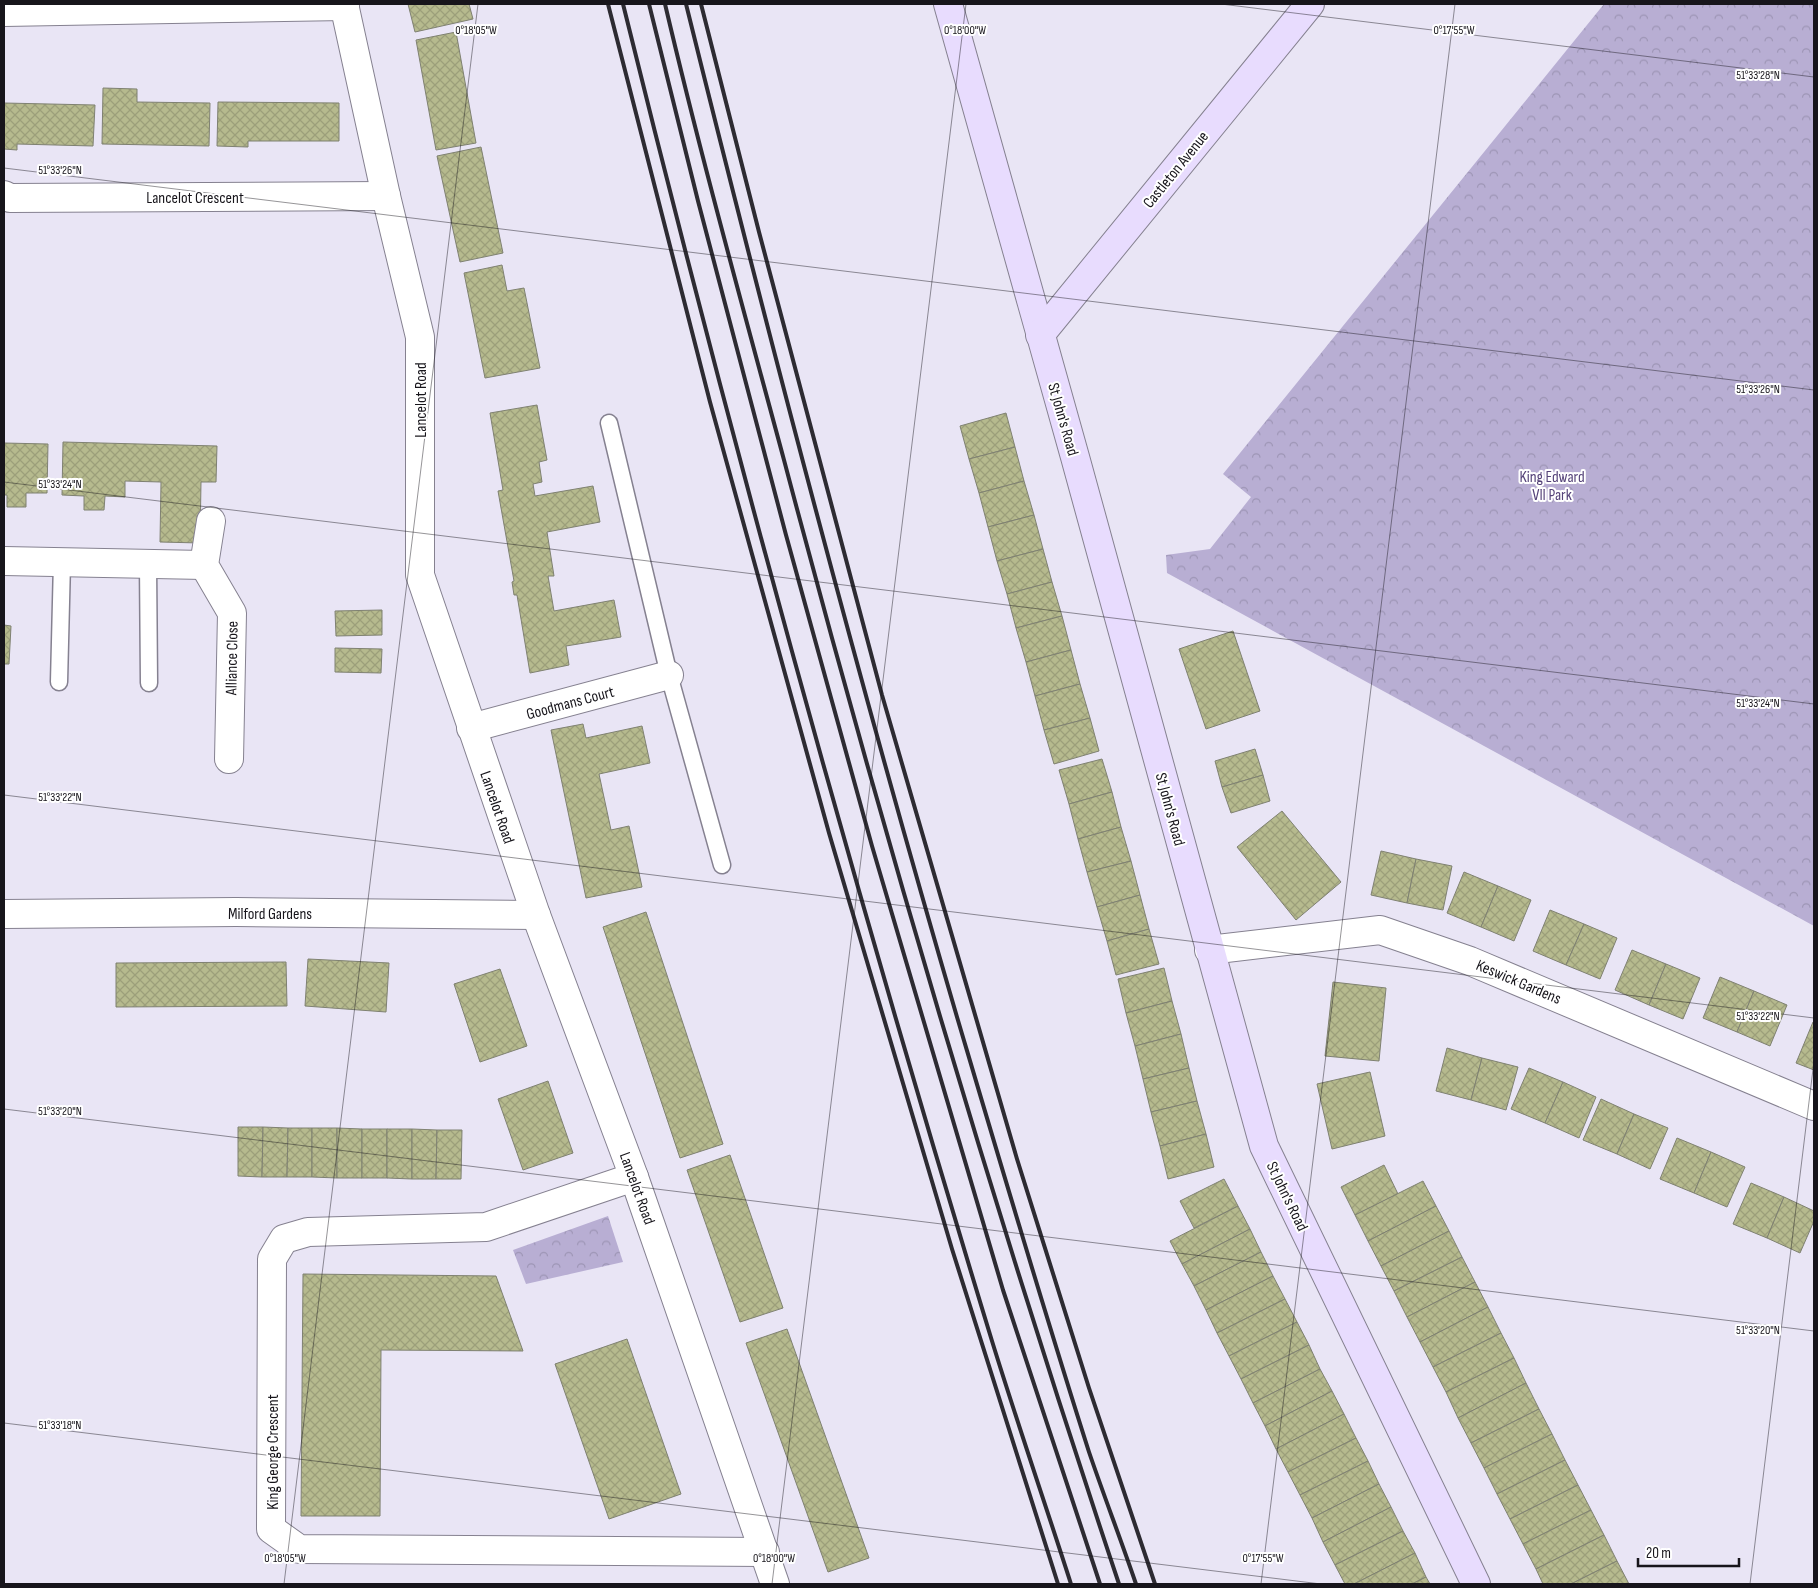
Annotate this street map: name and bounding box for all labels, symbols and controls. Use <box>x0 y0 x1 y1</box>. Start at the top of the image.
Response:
text: 0°18'05"W <box>455 23 497 38</box>
text: 0°18'00"W <box>944 23 986 38</box>
text: 0°17'55"W <box>1433 23 1475 38</box>
text: 51°33'28"N <box>1736 68 1780 83</box>
street label: Castleton Avenue <box>1139 128 1213 212</box>
text: 51°33'26"N <box>38 163 82 178</box>
street label: Lancelot Crescent <box>146 189 244 208</box>
street label: Lancelot Road <box>412 362 431 438</box>
street label: St John's Road <box>1043 381 1082 458</box>
text: 51°33'26"N <box>1736 382 1780 397</box>
park label: King Edward VII Park <box>1519 468 1585 505</box>
text: 51°33'24"N <box>38 477 82 492</box>
street label: Alliance Close <box>222 621 243 696</box>
street label: Goodmans Court <box>524 683 616 724</box>
text: 51°33'24"N <box>1736 696 1780 711</box>
street label: Lancelot Road <box>475 769 518 846</box>
street label: St John's Road <box>1151 771 1188 848</box>
text: 51°33'22"N <box>38 790 82 805</box>
street label: Milford Gardens <box>228 905 312 924</box>
street label: Keswick Gardens <box>1473 956 1564 1009</box>
text: 51°33'22"N <box>1736 1009 1780 1024</box>
text: 51°33'20"N <box>38 1104 82 1119</box>
street label: Lancelot Road <box>615 1150 658 1227</box>
street label: St John's Road <box>1262 1159 1312 1234</box>
text: 51°33'20"N <box>1736 1323 1780 1338</box>
street label: King George Crescent <box>264 1394 283 1510</box>
text: 51°33'18"N <box>39 1418 81 1433</box>
scale bar <box>1638 1536 1739 1568</box>
text: 20 m <box>1646 1544 1671 1563</box>
text: 0°18'05"W <box>264 1551 306 1566</box>
text: 0°18'00"W <box>753 1551 795 1566</box>
text: 0°17'55"W <box>1242 1551 1284 1566</box>

